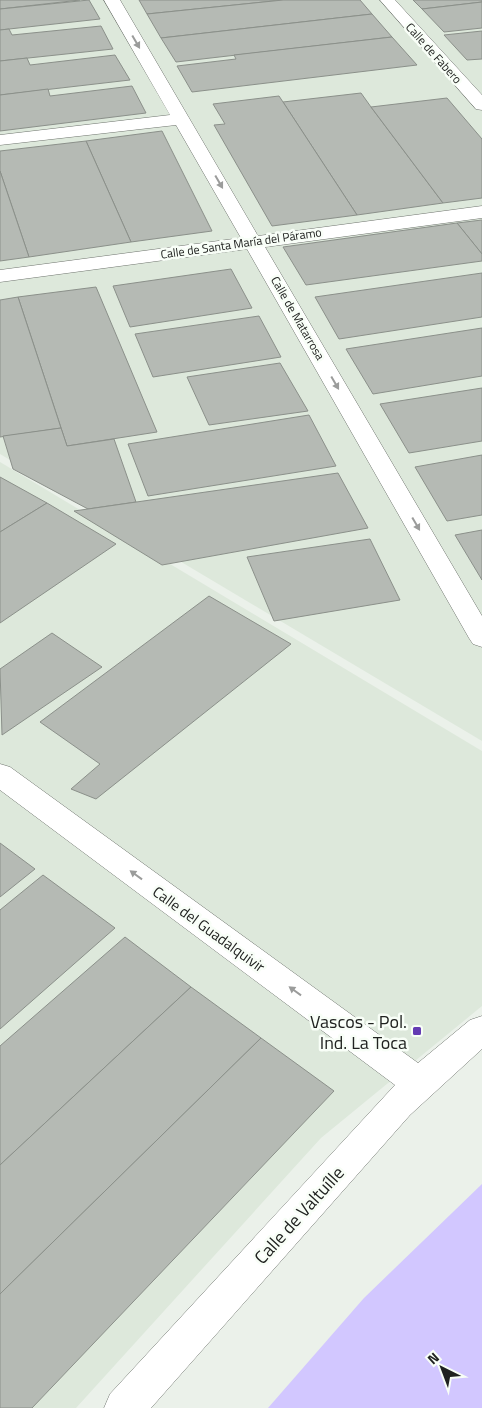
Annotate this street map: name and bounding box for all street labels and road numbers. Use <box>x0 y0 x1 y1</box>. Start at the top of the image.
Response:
street label: Calle de Fabero <box>401 18 467 88</box>
street label: Calle de Santa María del Páramo <box>159 222 323 264</box>
street label: Calle de Matarrosa <box>266 272 330 364</box>
street label: Calle del Guadalquivir <box>148 880 270 978</box>
street label: Calle de Valtuílle <box>248 1160 350 1270</box>

